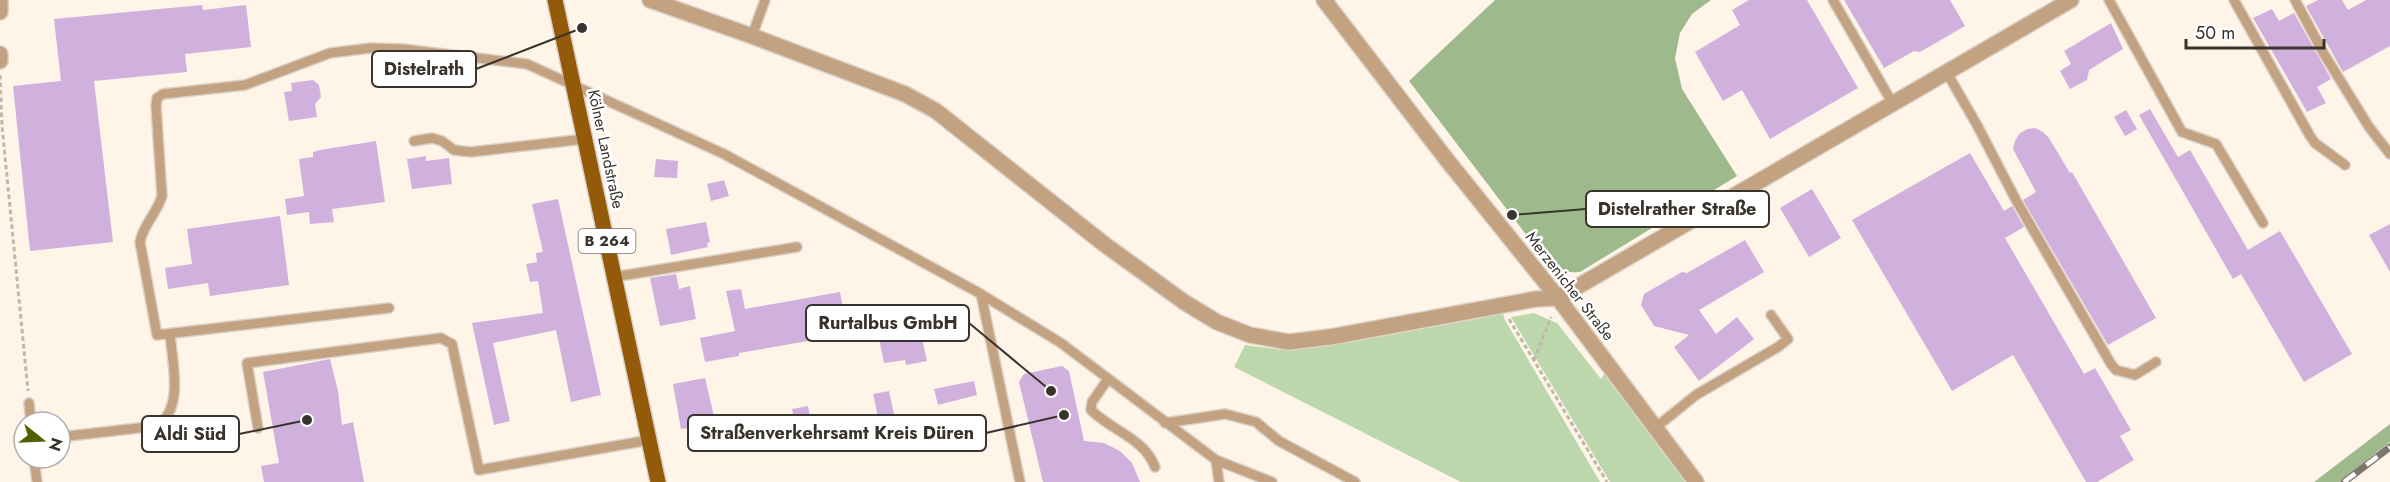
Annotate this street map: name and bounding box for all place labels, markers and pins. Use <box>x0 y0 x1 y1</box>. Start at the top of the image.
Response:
callout: Distelrath <box>372 51 476 87</box>
callout: Distelrather Straße <box>1586 191 1769 227</box>
callout: Rurtalbus GmbH <box>806 305 969 341</box>
callout: Straßenverkehrsamt Kreis Düren <box>688 415 986 451</box>
callout: Aldi Süd <box>142 416 239 452</box>

